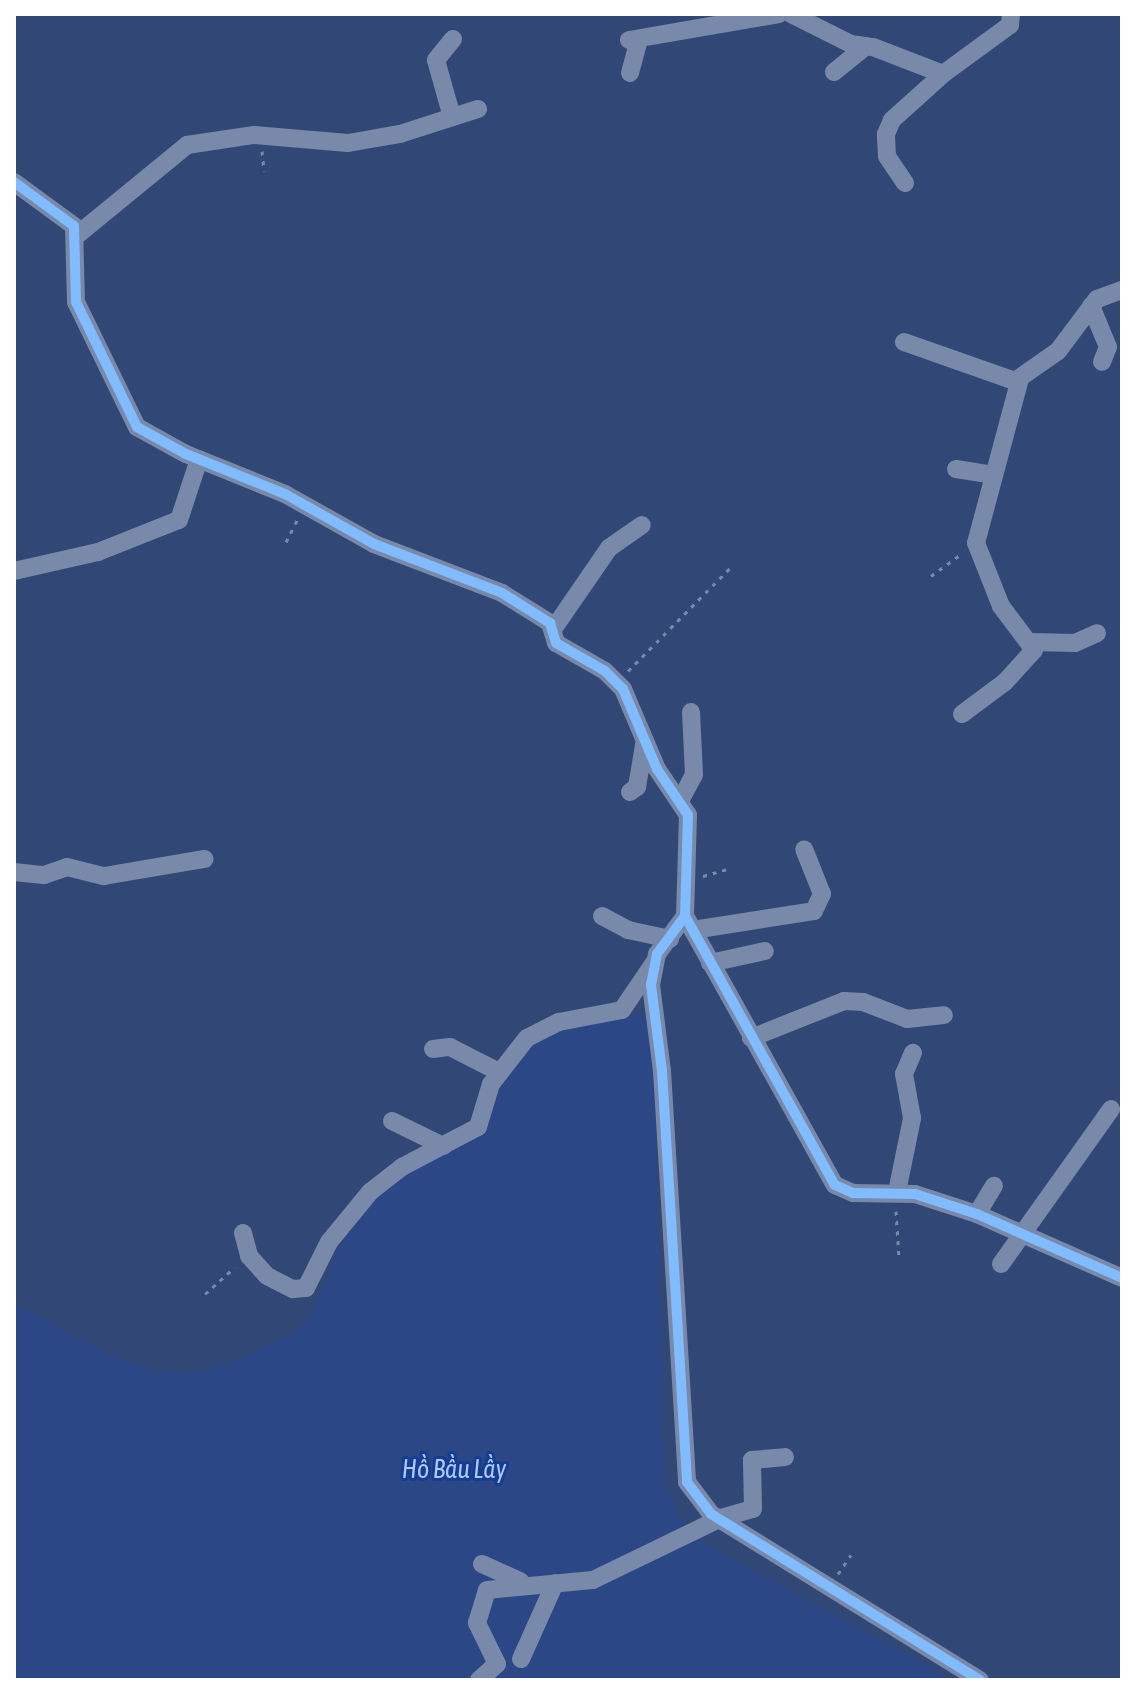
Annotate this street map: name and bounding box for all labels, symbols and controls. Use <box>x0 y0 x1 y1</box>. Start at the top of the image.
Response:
water label: Hồ Bầu Lầy <box>402 1454 506 1486</box>

